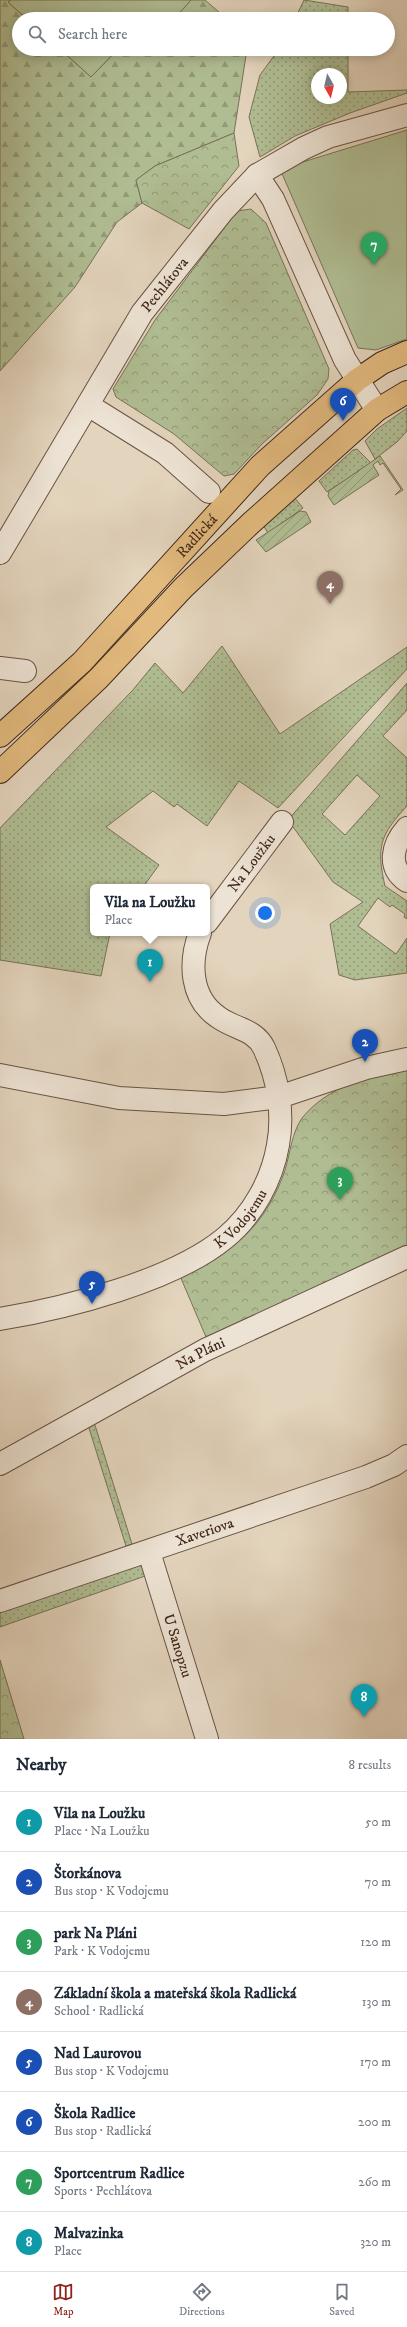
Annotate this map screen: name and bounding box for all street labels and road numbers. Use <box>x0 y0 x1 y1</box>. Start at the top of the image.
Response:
street label: Pechlátova <box>137 253 193 316</box>
street label: Radlická <box>172 509 222 562</box>
street label: Na Loužku <box>223 830 279 896</box>
street label: K Vodojemu <box>210 1186 271 1253</box>
street label: Na Pláni <box>172 1333 228 1374</box>
street label: Xaveriova <box>173 1513 237 1550</box>
street label: U Sanopzu <box>159 1612 197 1680</box>

